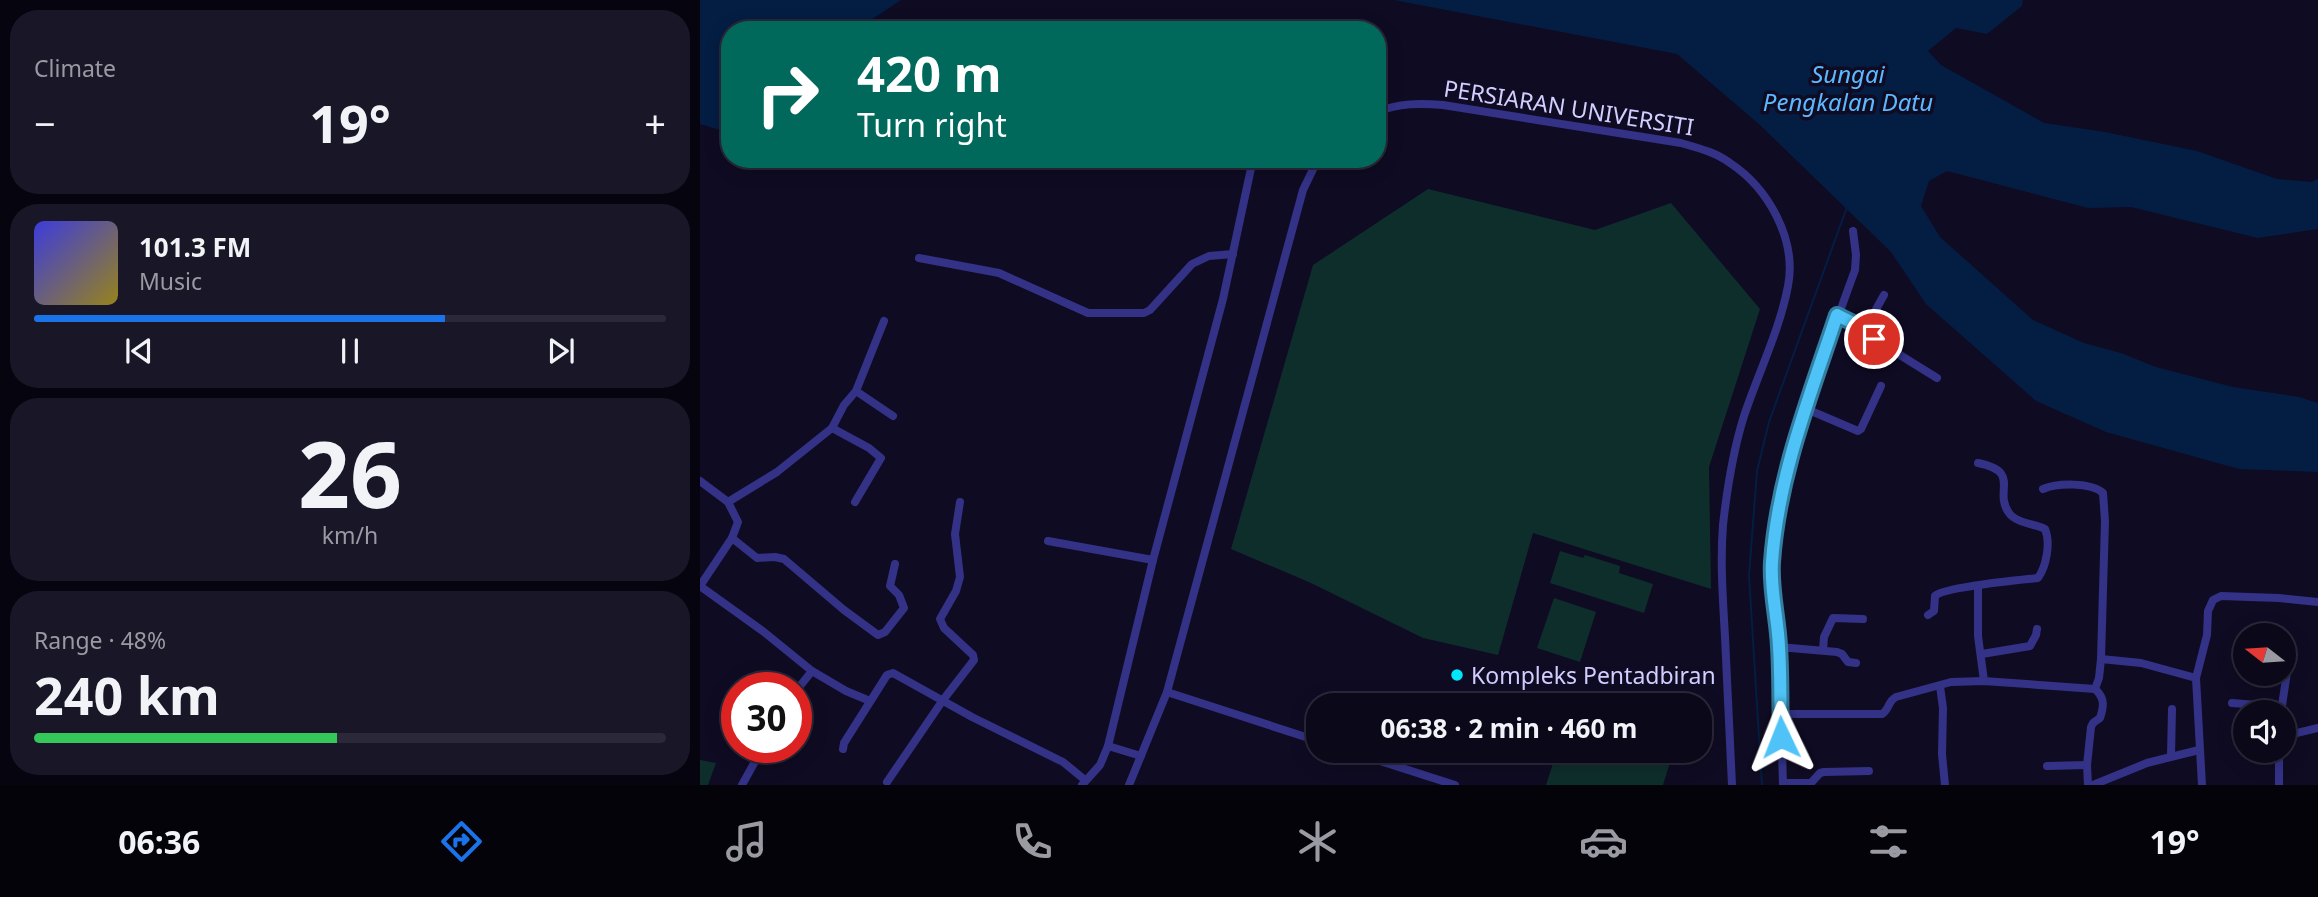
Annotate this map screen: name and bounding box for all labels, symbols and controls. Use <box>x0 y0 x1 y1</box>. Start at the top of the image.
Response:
text: 420 m <box>857 40 1002 106</box>
icon: right <box>742 49 833 140</box>
text: Climate <box>34 52 116 84</box>
water label: Sungai Pengkalan Datu <box>1763 57 1933 118</box>
street label: PERSIARAN UNIVERSITI <box>1442 71 1696 143</box>
text: 19° <box>309 87 391 158</box>
text: − <box>34 97 56 149</box>
text: + <box>644 97 666 149</box>
text: Turn right <box>857 103 1007 146</box>
text: 101.3 FM <box>139 229 251 265</box>
text: Music <box>139 265 202 297</box>
pin <box>1844 309 1904 369</box>
icon: arrive <box>1855 320 1893 358</box>
icon: previous <box>120 332 158 370</box>
icon: pause <box>331 332 369 370</box>
icon: next <box>542 332 580 370</box>
text: 26 <box>298 411 402 535</box>
text: km/h <box>322 519 378 551</box>
north arrow <box>2233 623 2296 686</box>
map controls <box>2233 623 2296 763</box>
text: Range · 48% <box>34 624 166 656</box>
text: 240 km <box>34 659 220 730</box>
place label: Kompleks Pentadbiran <box>1471 659 1716 691</box>
marker: Kompleks Pentadbiran <box>1449 667 1465 683</box>
speed limit sign: 30 <box>721 672 812 763</box>
position arrow <box>1744 700 1818 774</box>
button: sound <box>2233 700 2296 763</box>
text: 06:38 · 2 min · 460 m <box>1381 710 1637 746</box>
icon: directions <box>437 817 486 866</box>
icon: music <box>722 817 771 866</box>
icon: phone <box>1008 817 1057 866</box>
icon: climate <box>1293 817 1342 866</box>
icon: car <box>1579 817 1628 866</box>
icon: filters <box>1864 817 1913 866</box>
text: 06:36 <box>118 820 200 863</box>
text: 19° <box>2150 820 2200 863</box>

